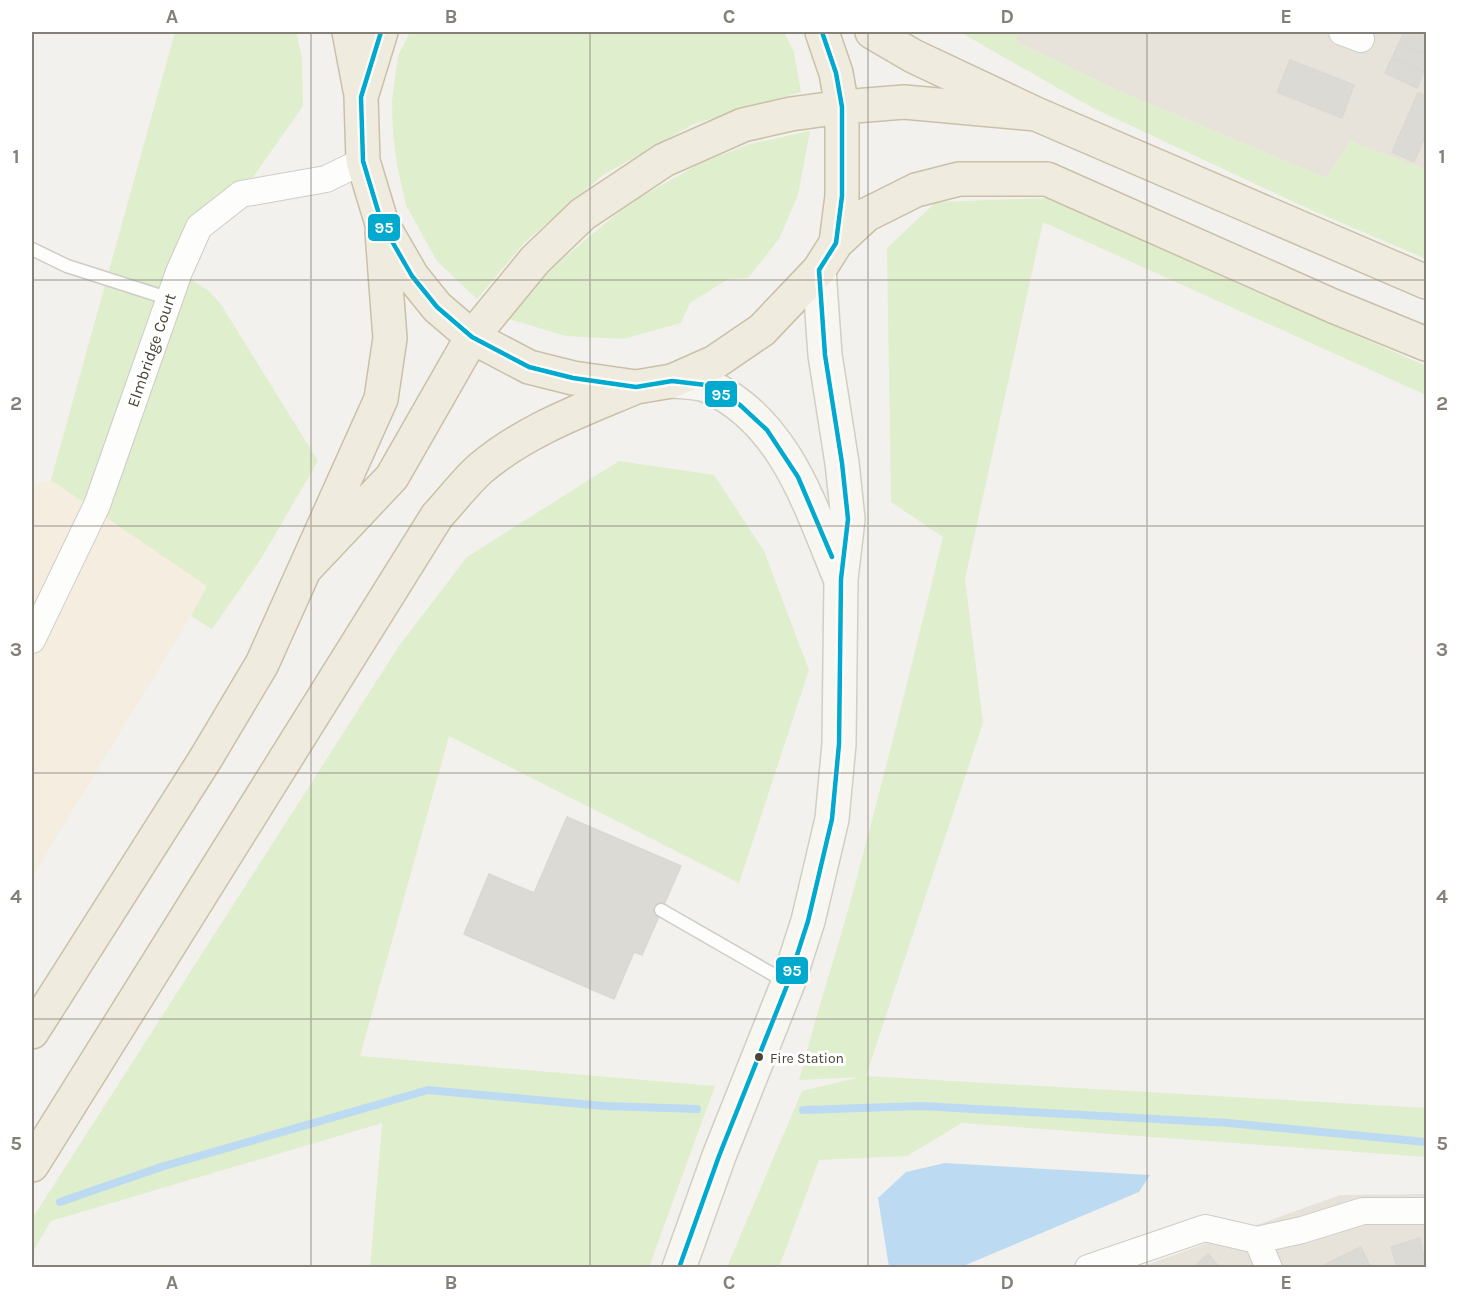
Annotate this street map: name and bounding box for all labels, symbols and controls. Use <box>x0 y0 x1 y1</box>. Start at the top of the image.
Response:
text: A <box>166 5 179 28</box>
text: B <box>445 5 457 28</box>
text: C <box>723 5 735 28</box>
text: D <box>1000 5 1014 28</box>
text: E <box>1280 5 1292 28</box>
text: 1 <box>12 145 20 168</box>
text: 1 <box>1438 145 1446 168</box>
line badge: 95 <box>367 213 401 242</box>
text: 95 <box>374 218 394 237</box>
street label: Elmbridge Court <box>123 291 180 410</box>
line badge: 95 <box>704 380 738 408</box>
text: 95 <box>711 385 731 404</box>
text: 2 <box>10 392 22 415</box>
text: 2 <box>1436 392 1448 415</box>
text: 3 <box>10 638 22 661</box>
text: 3 <box>1436 638 1448 661</box>
text: 4 <box>10 885 22 908</box>
text: 4 <box>1436 885 1448 908</box>
line badge: 95 <box>775 956 809 985</box>
text: 95 <box>782 961 802 980</box>
place label: Fire Station <box>770 1050 844 1067</box>
marker: Fire Station <box>753 1051 765 1063</box>
text: 5 <box>10 1132 22 1155</box>
text: 5 <box>1436 1132 1448 1155</box>
text: A <box>166 1271 179 1294</box>
text: B <box>445 1271 457 1294</box>
text: C <box>723 1271 735 1294</box>
text: D <box>1000 1271 1014 1294</box>
text: E <box>1280 1271 1292 1294</box>

